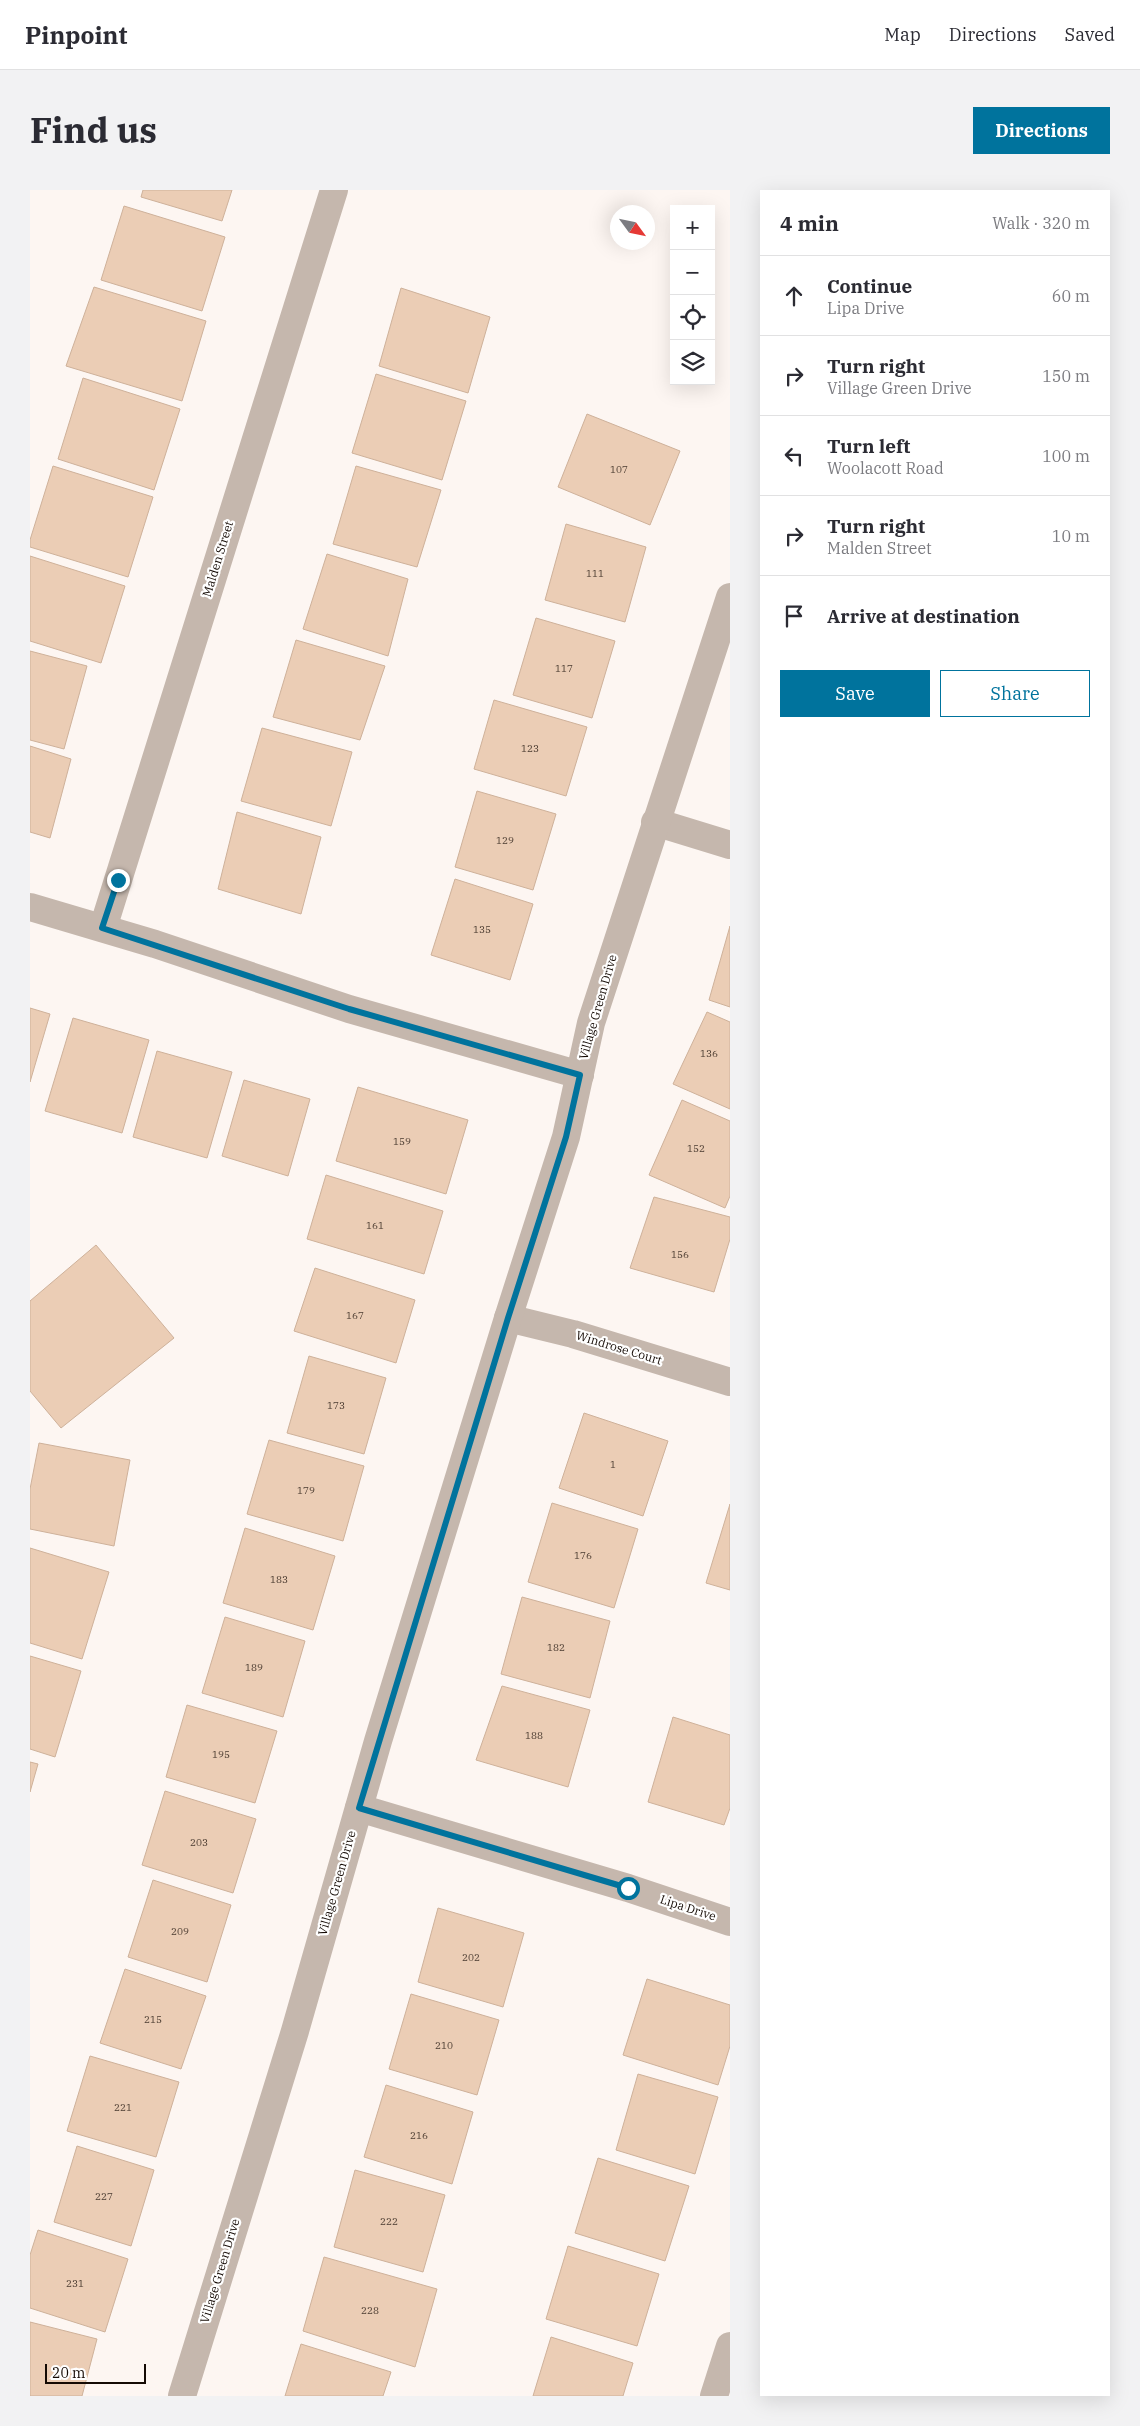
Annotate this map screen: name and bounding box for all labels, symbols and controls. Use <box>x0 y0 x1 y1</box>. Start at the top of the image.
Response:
text: Pinpoint <box>25 19 127 51</box>
text: Map <box>884 23 921 46</box>
text: Directions <box>949 23 1037 46</box>
text: Saved <box>1065 23 1115 46</box>
text: Find us <box>30 107 157 153</box>
button: Directions <box>973 107 1110 154</box>
north arrow <box>610 205 655 250</box>
map controls <box>670 205 715 385</box>
button: + <box>670 205 715 250</box>
text: 4 min <box>780 209 839 237</box>
text: Walk · 320 m <box>992 213 1090 233</box>
button: − <box>670 250 715 295</box>
text: Continue <box>827 274 912 298</box>
icon: ahead <box>780 282 808 310</box>
text: 60 m <box>1052 286 1090 306</box>
button: locate <box>670 295 715 340</box>
text: Lipa Drive <box>827 298 904 318</box>
button: layers <box>670 340 715 385</box>
text: Turn right <box>827 354 925 378</box>
icon: right <box>780 362 808 390</box>
text: 150 m <box>1042 366 1090 386</box>
text: Village Green Drive <box>827 378 972 398</box>
text: Turn left <box>827 434 910 458</box>
icon: left <box>780 442 808 470</box>
text: 100 m <box>1042 446 1090 466</box>
text: Woolacott Road <box>827 458 944 478</box>
house number: 107 <box>610 463 628 476</box>
text: Turn right <box>827 514 925 538</box>
street label: Malden Street <box>199 519 236 599</box>
icon: right <box>780 522 808 550</box>
text: 10 m <box>1052 526 1090 546</box>
text: Malden Street <box>827 538 932 558</box>
house number: 111 <box>586 567 604 580</box>
icon: arrive <box>780 602 808 630</box>
text: Arrive at destination <box>827 604 1020 628</box>
house number: 117 <box>555 662 573 675</box>
button: Save <box>780 670 930 717</box>
button: Share <box>940 670 1090 717</box>
house number: 123 <box>521 742 539 755</box>
house number: 129 <box>496 834 514 847</box>
route end <box>107 869 130 892</box>
house number: 135 <box>473 923 491 936</box>
street label: Village Green Drive <box>575 953 620 1061</box>
house number: 136 <box>700 1047 718 1060</box>
house number: 159 <box>393 1135 411 1148</box>
house number: 152 <box>687 1142 705 1155</box>
house number: 161 <box>366 1219 384 1232</box>
house number: 156 <box>671 1248 689 1261</box>
house number: 167 <box>346 1309 364 1322</box>
street label: Windrose Court <box>574 1327 664 1368</box>
house number: 173 <box>327 1399 345 1412</box>
house number: 1 <box>610 1458 616 1471</box>
house number: 179 <box>297 1484 315 1497</box>
house number: 176 <box>574 1549 592 1562</box>
house number: 183 <box>270 1573 288 1586</box>
house number: 182 <box>547 1641 565 1654</box>
house number: 189 <box>245 1661 263 1674</box>
house number: 188 <box>525 1729 543 1742</box>
house number: 195 <box>212 1748 230 1761</box>
street label: Village Green Drive <box>314 1829 359 1937</box>
house number: 203 <box>190 1836 208 1849</box>
route start <box>617 1877 640 1900</box>
street label: Lipa Drive <box>658 1891 718 1924</box>
house number: 209 <box>171 1925 189 1938</box>
house number: 202 <box>462 1951 480 1964</box>
house number: 215 <box>144 2013 162 2026</box>
house number: 210 <box>435 2039 453 2052</box>
house number: 221 <box>114 2101 132 2114</box>
house number: 216 <box>410 2129 428 2142</box>
house number: 227 <box>95 2190 113 2203</box>
house number: 222 <box>380 2215 398 2228</box>
street label: Village Green Drive <box>196 2217 243 2325</box>
house number: 231 <box>66 2277 84 2290</box>
house number: 228 <box>361 2304 379 2317</box>
scale bar <box>45 2361 146 2384</box>
text: 20 m <box>52 2364 85 2382</box>

